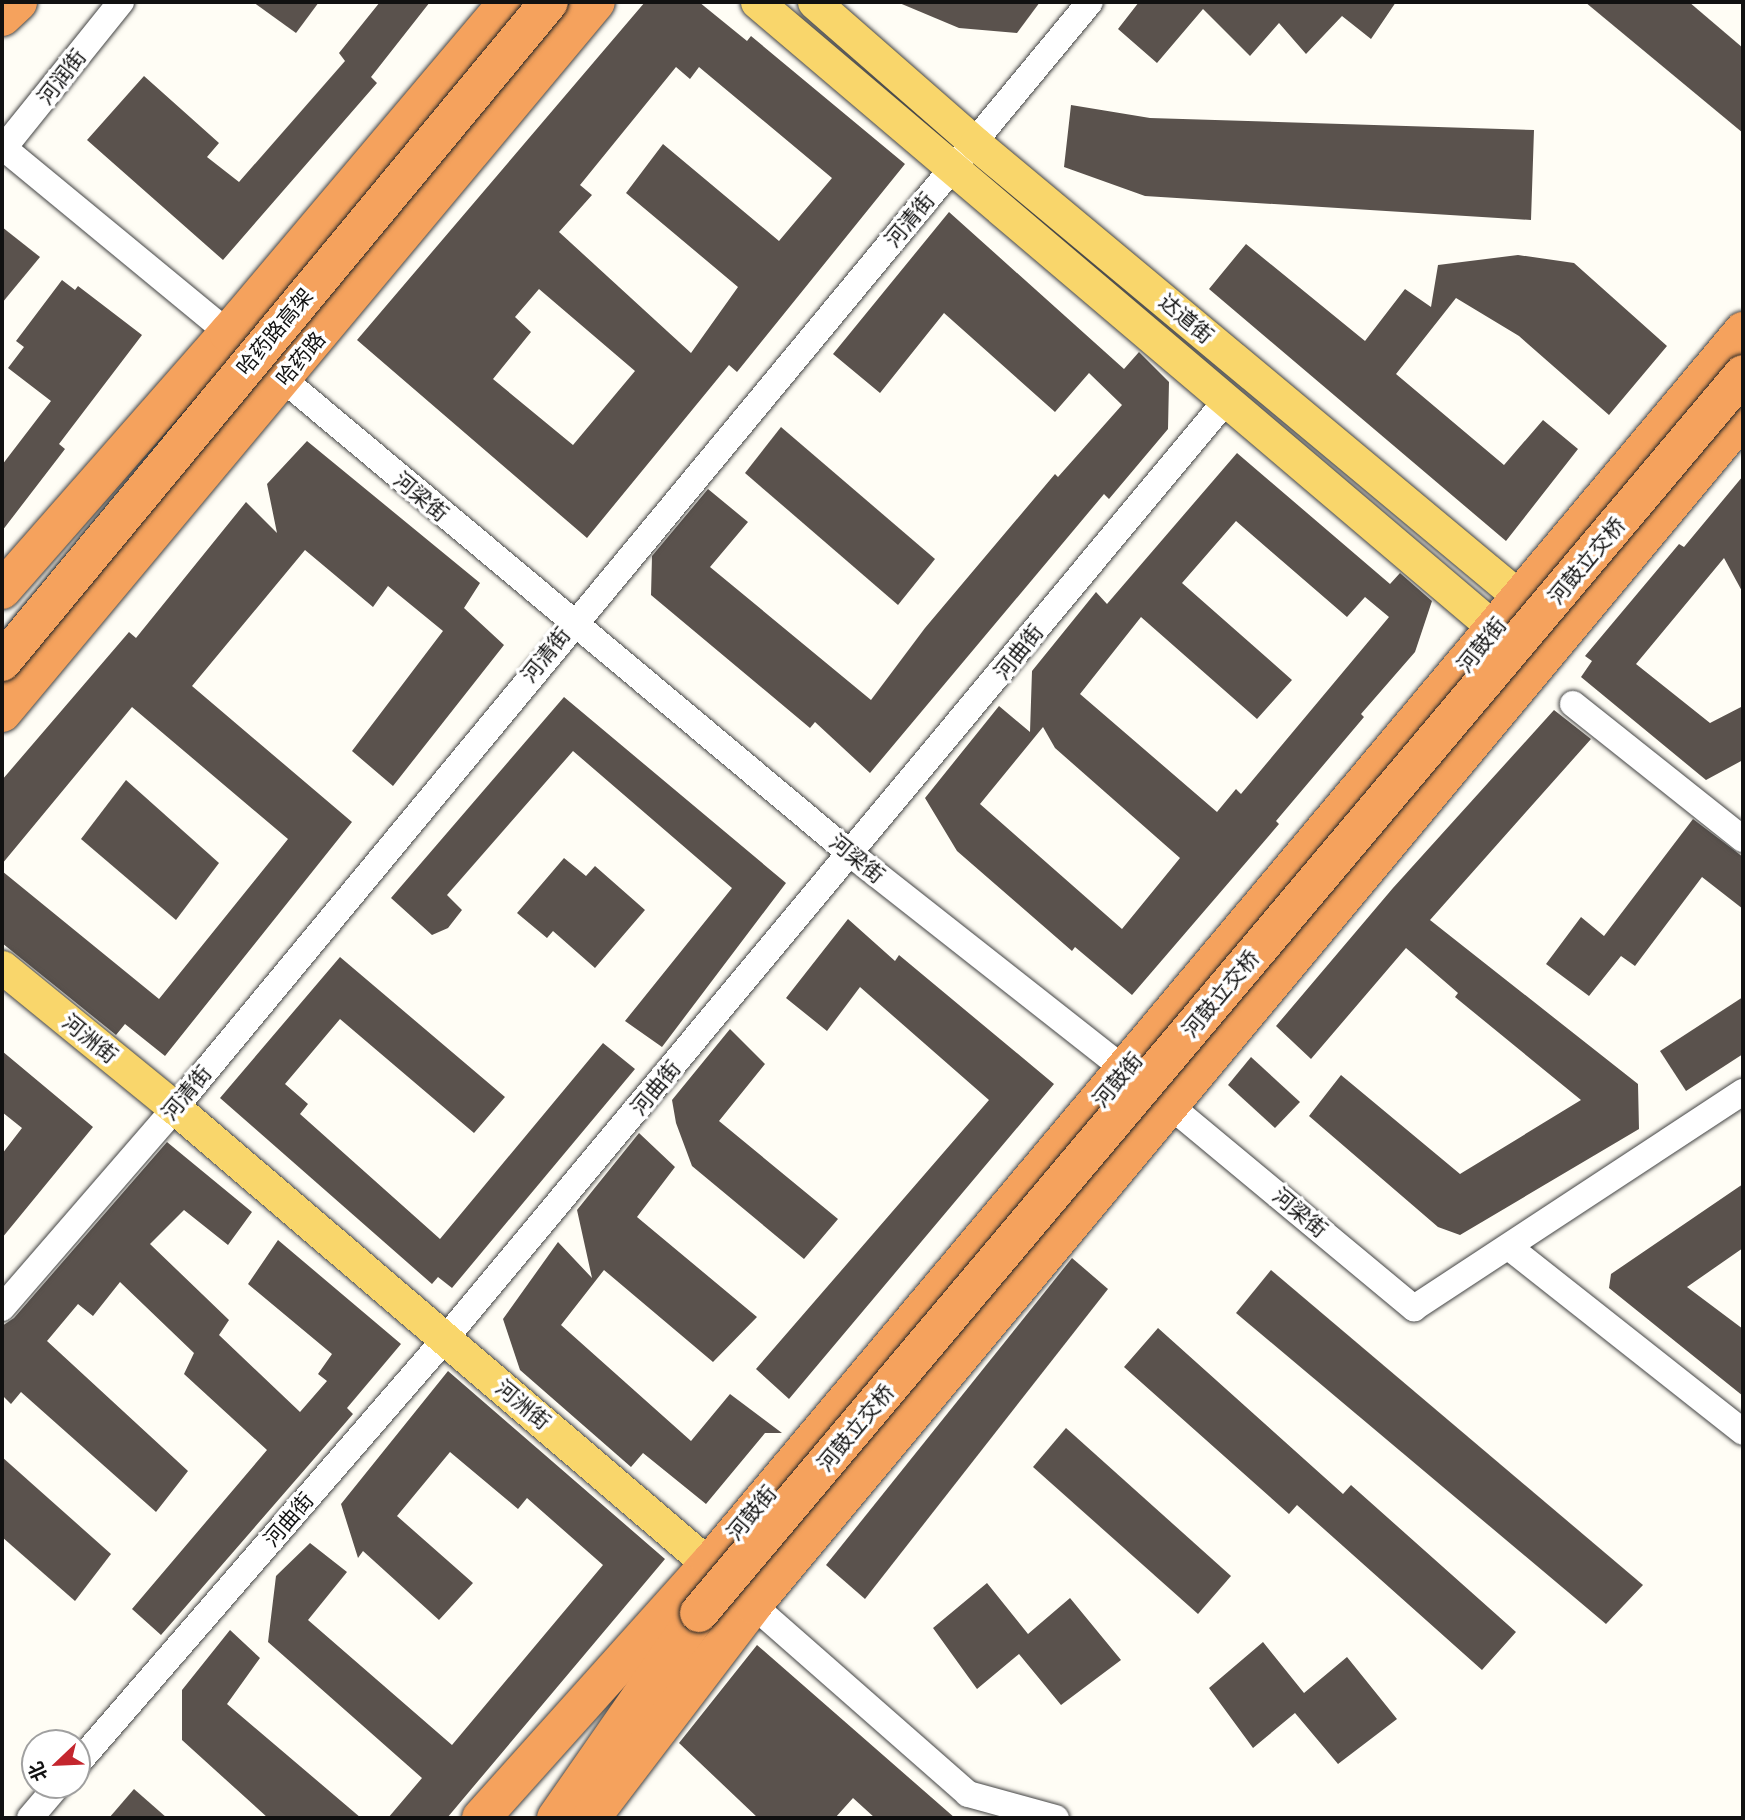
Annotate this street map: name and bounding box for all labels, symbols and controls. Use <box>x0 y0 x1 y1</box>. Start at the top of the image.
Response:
street label: 河润街 <box>33 44 91 110</box>
street label: 河清街 <box>880 188 940 252</box>
street label: 哈药路高架 <box>232 284 318 380</box>
street label: 达道街 <box>1154 289 1218 349</box>
street label: 哈药路 <box>271 327 331 391</box>
street label: 河梁街 <box>389 467 453 527</box>
street label: 河鼓立交桥 <box>1544 513 1630 609</box>
street label: 河鼓街 <box>1452 613 1512 677</box>
street label: 河曲街 <box>989 620 1049 684</box>
street label: 河清街 <box>516 623 576 687</box>
street label: 河梁街 <box>825 829 889 889</box>
street label: 河鼓立交桥 <box>1178 946 1264 1042</box>
street label: 河洲街 <box>58 1009 122 1069</box>
street label: 河鼓街 <box>1088 1048 1148 1112</box>
street label: 河曲街 <box>626 1056 686 1120</box>
street label: 河清街 <box>157 1061 217 1125</box>
street label: 河梁街 <box>1268 1183 1332 1243</box>
street label: 河洲街 <box>491 1375 555 1435</box>
street label: 河鼓立交桥 <box>813 1380 899 1476</box>
street label: 河鼓街 <box>722 1481 782 1545</box>
street label: 河曲街 <box>259 1488 319 1552</box>
north arrow <box>21 1729 91 1799</box>
text: 北 <box>24 1758 52 1785</box>

